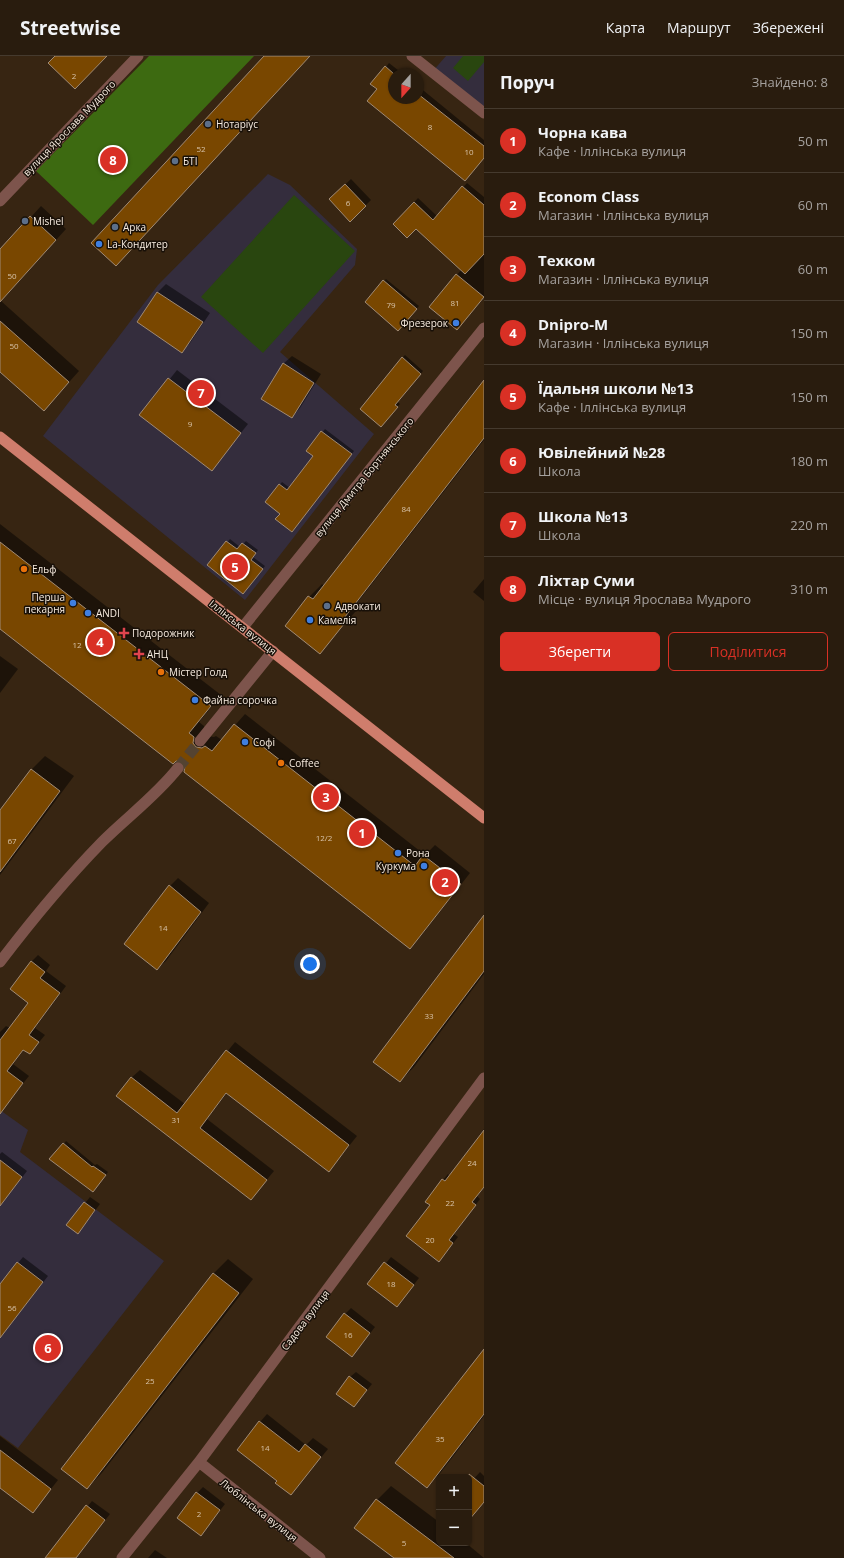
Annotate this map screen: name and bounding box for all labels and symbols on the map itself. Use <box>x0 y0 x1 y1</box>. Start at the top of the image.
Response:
north arrow <box>388 68 424 104</box>
house number: 2 <box>72 70 77 81</box>
street label: вулиця Ярослава Мудрого <box>20 77 118 179</box>
place label: Нотаріус <box>216 117 258 131</box>
marker: Нотаріус <box>203 119 213 129</box>
house number: 8 <box>428 121 433 132</box>
house number: 52 <box>196 143 206 154</box>
pin: 8 <box>100 145 126 175</box>
house number: 10 <box>464 146 474 157</box>
place label: БТІ <box>183 154 197 168</box>
marker: БТІ <box>170 156 180 166</box>
house number: 6 <box>346 197 351 208</box>
place label: Mishel <box>33 214 64 228</box>
marker: Mishel <box>20 216 30 226</box>
place label: Арка <box>123 220 146 234</box>
marker: Арка <box>110 222 120 232</box>
place label: La-Кондитер <box>107 237 168 251</box>
marker: La-Кондитер <box>94 239 104 249</box>
house number: 50 <box>7 270 17 281</box>
house number: 81 <box>450 297 460 308</box>
house number: 79 <box>386 299 396 310</box>
place label: Фрезерок <box>401 316 449 330</box>
marker: Фрезерок <box>451 318 461 328</box>
house number: 50 <box>9 340 19 351</box>
pin: 7 <box>188 378 214 408</box>
street label: вулиця Дмитра Бортнянського <box>311 414 417 540</box>
house number: 9 <box>188 418 193 429</box>
house number: 84 <box>401 503 411 514</box>
pin: 5 <box>222 552 248 582</box>
place label: Ельф <box>32 562 56 576</box>
marker: Ельф <box>19 564 29 574</box>
place label: Перша пекарня <box>24 590 65 616</box>
street label: Іллінська вулиця <box>206 596 280 658</box>
marker: Перша пекарня <box>68 598 78 608</box>
place label: Адвокати <box>335 599 381 613</box>
marker: Адвокати <box>322 601 332 611</box>
place label: ANDI <box>96 606 120 620</box>
marker: ANDI <box>83 608 93 618</box>
place label: Камелія <box>318 613 356 627</box>
marker: Камелія <box>305 615 315 625</box>
place label: Подорожник <box>132 626 195 640</box>
pin: 4 <box>87 627 113 657</box>
marker: Подорожник <box>119 628 129 638</box>
house number: 12 <box>72 639 82 650</box>
place label: АНЦ <box>147 647 169 661</box>
marker: АНЦ <box>134 649 144 659</box>
place label: Містер Голд <box>169 665 227 679</box>
marker: Містер Голд <box>156 667 166 677</box>
place label: Файна сорочка <box>203 693 277 707</box>
marker: Файна сорочка <box>190 695 200 705</box>
place label: Софі <box>253 735 275 749</box>
marker: Софі <box>240 737 250 747</box>
place label: Coffee <box>289 756 320 770</box>
marker: Coffee <box>276 758 286 768</box>
pin: 3 <box>313 782 339 812</box>
pin: 1 <box>349 818 375 848</box>
house number: 12/2 <box>316 832 333 843</box>
house number: 67 <box>7 835 17 846</box>
place label: Рона <box>406 846 430 860</box>
marker: Рона <box>393 848 403 858</box>
place label: Куркума <box>376 859 416 873</box>
marker: Куркума <box>419 861 429 871</box>
pin: 2 <box>432 867 458 897</box>
house number: 14 <box>158 922 168 933</box>
your location <box>300 954 320 974</box>
house number: 33 <box>424 1010 434 1021</box>
house number: 31 <box>171 1114 181 1125</box>
house number: 24 <box>467 1157 477 1168</box>
house number: 22 <box>445 1197 455 1208</box>
house number: 20 <box>425 1234 435 1245</box>
house number: 18 <box>386 1278 396 1289</box>
street label: Садова вулиця <box>278 1287 332 1353</box>
house number: 56 <box>7 1302 17 1313</box>
house number: 16 <box>343 1329 353 1340</box>
pin: 6 <box>35 1333 61 1363</box>
house number: 25 <box>145 1375 155 1386</box>
house number: 35 <box>435 1433 445 1444</box>
house number: 14 <box>260 1442 270 1453</box>
street label: Люблінська вулиця <box>217 1475 301 1545</box>
house number: 2 <box>197 1508 202 1519</box>
house number: 5 <box>402 1537 407 1548</box>

